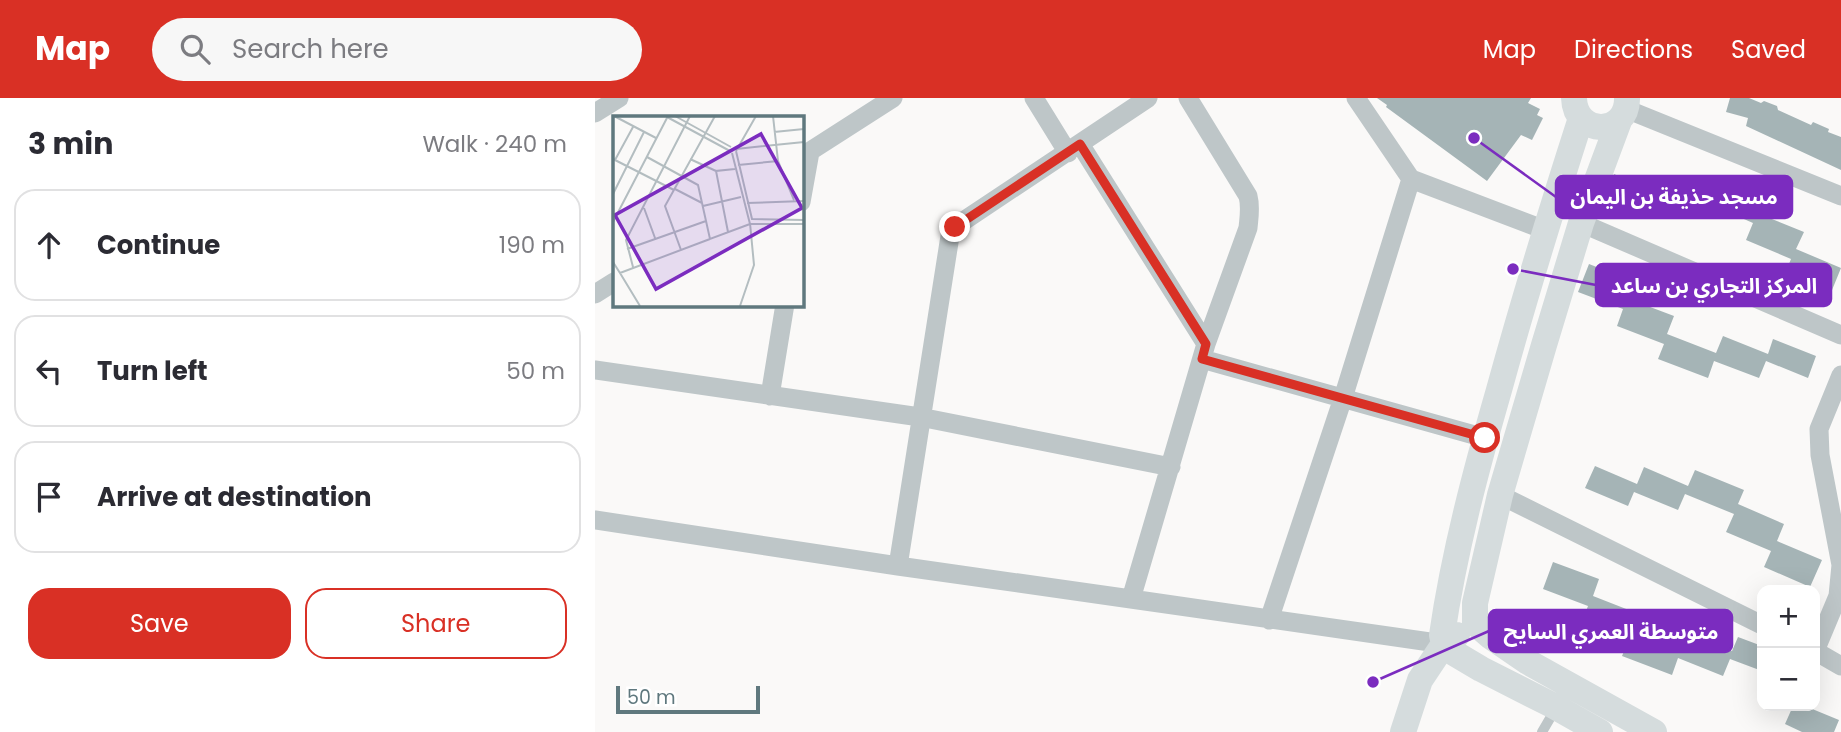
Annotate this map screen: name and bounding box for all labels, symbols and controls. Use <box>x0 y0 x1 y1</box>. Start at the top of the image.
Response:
search box <box>152 18 642 81</box>
text: Map <box>35 25 110 72</box>
icon: search <box>176 30 214 68</box>
text: Search here <box>232 31 389 67</box>
text: Map <box>1483 33 1536 66</box>
text: Directions <box>1574 33 1693 66</box>
text: Saved <box>1731 33 1806 66</box>
inset map <box>613 116 803 306</box>
text: 3 min <box>28 122 113 165</box>
text: Walk · 240 m <box>422 128 567 160</box>
callout: مسجد حذيفة بن اليمان <box>1556 176 1792 218</box>
text: مسجد حذيفة بن اليمان <box>1570 182 1778 211</box>
route end <box>939 211 970 242</box>
icon: ahead <box>30 226 68 264</box>
text: Continue <box>97 227 220 263</box>
text: 190 m <box>499 229 565 261</box>
callout: المركز التجاري بن ساعد <box>1596 264 1831 306</box>
text: المركز التجاري بن ساعد <box>1611 271 1817 303</box>
icon: left <box>30 352 68 390</box>
text: Turn left <box>97 353 208 389</box>
text: 50 m <box>506 355 565 387</box>
route start <box>1469 422 1500 453</box>
icon: arrive <box>30 478 68 516</box>
text: Arrive at destination <box>97 479 372 515</box>
map controls <box>1757 585 1820 711</box>
button: + <box>1757 585 1820 648</box>
button: Save <box>28 588 291 659</box>
button: Share <box>305 588 567 659</box>
callout: متوسطة العمري السايح <box>1489 610 1732 652</box>
text: متوسطة العمري السايح <box>1504 617 1718 649</box>
button: − <box>1757 648 1820 711</box>
scale bar <box>616 683 759 715</box>
text: 50 m <box>627 684 676 711</box>

